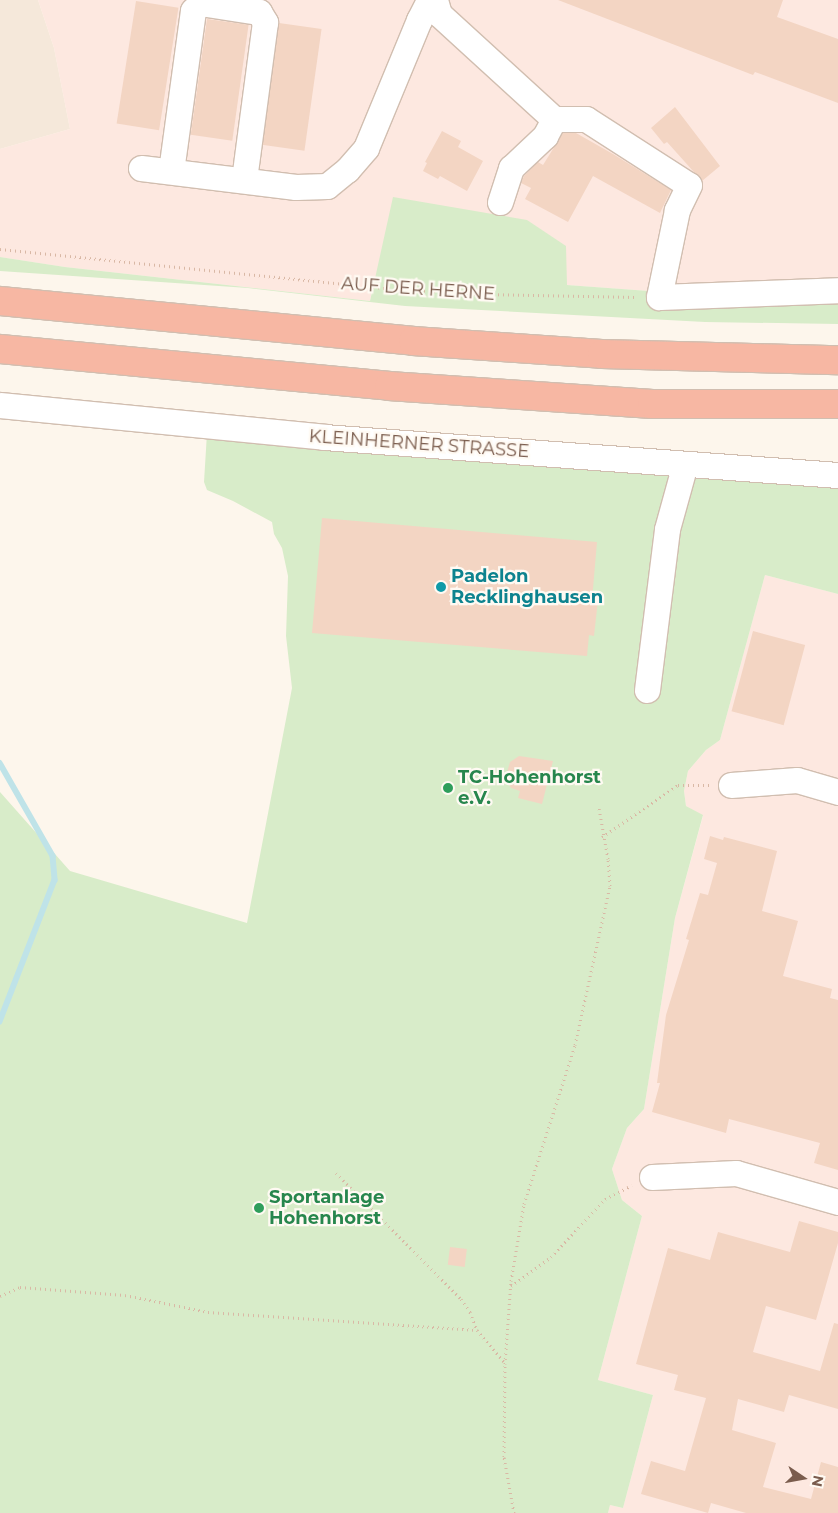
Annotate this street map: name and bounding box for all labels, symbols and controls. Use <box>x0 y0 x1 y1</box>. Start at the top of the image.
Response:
street label: AUF DER HERNE <box>340 273 496 305</box>
street label: KLEINHERNER STRASSE <box>308 426 530 462</box>
place label: Padelon Recklinghausen <box>451 566 603 608</box>
marker: Padelon Recklinghausen <box>435 581 447 593</box>
place label: TC-Hohenhorst e.V. <box>458 767 601 810</box>
marker: TC-Hohenhorst e.V. <box>442 782 454 794</box>
place label: Sportanlage Hohenhorst <box>269 1187 384 1230</box>
marker: Sportanlage Hohenhorst <box>253 1202 265 1214</box>
north arrow <box>778 1453 828 1503</box>
text: N <box>808 1474 828 1489</box>

